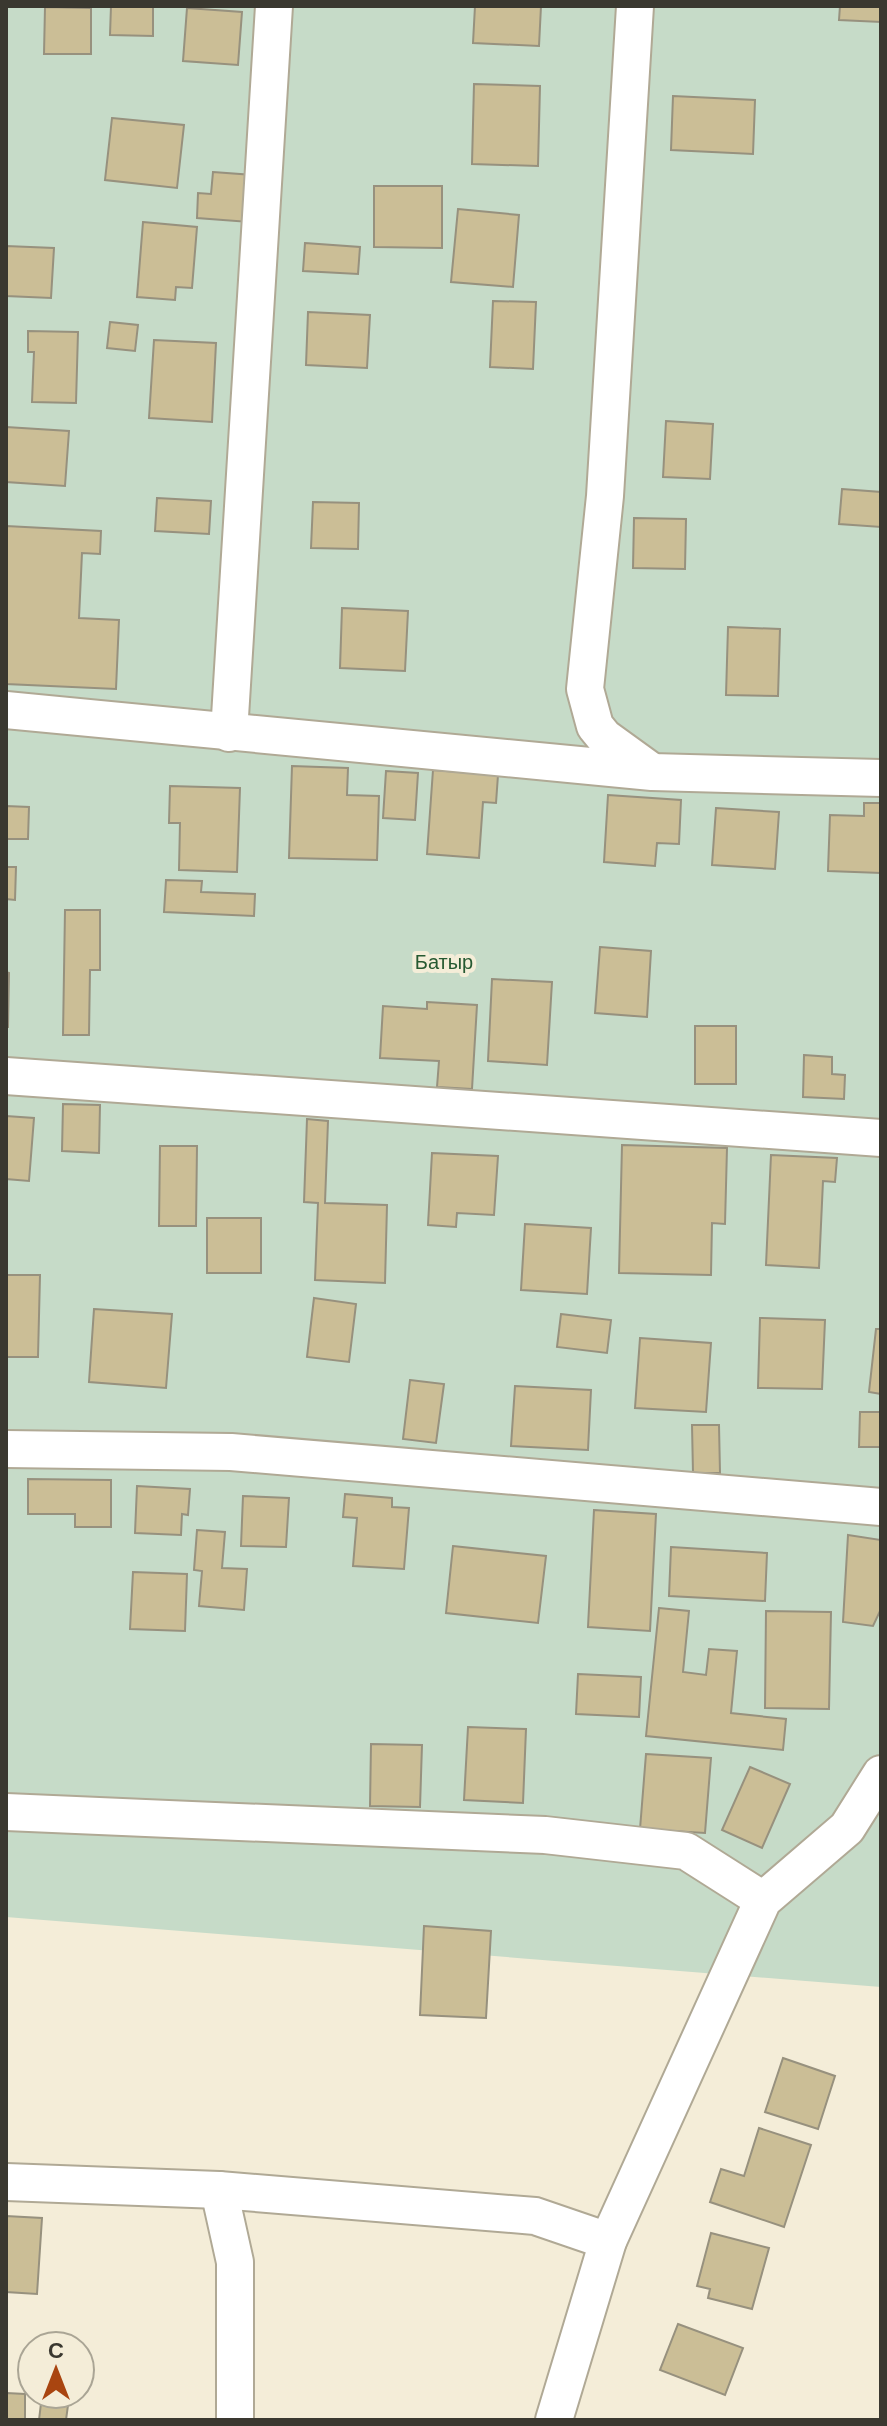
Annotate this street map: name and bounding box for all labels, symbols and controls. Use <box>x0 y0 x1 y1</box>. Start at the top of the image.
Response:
park label: Батыр <box>415 951 473 973</box>
north arrow <box>16 2330 96 2410</box>
text: С <box>48 2338 64 2363</box>

